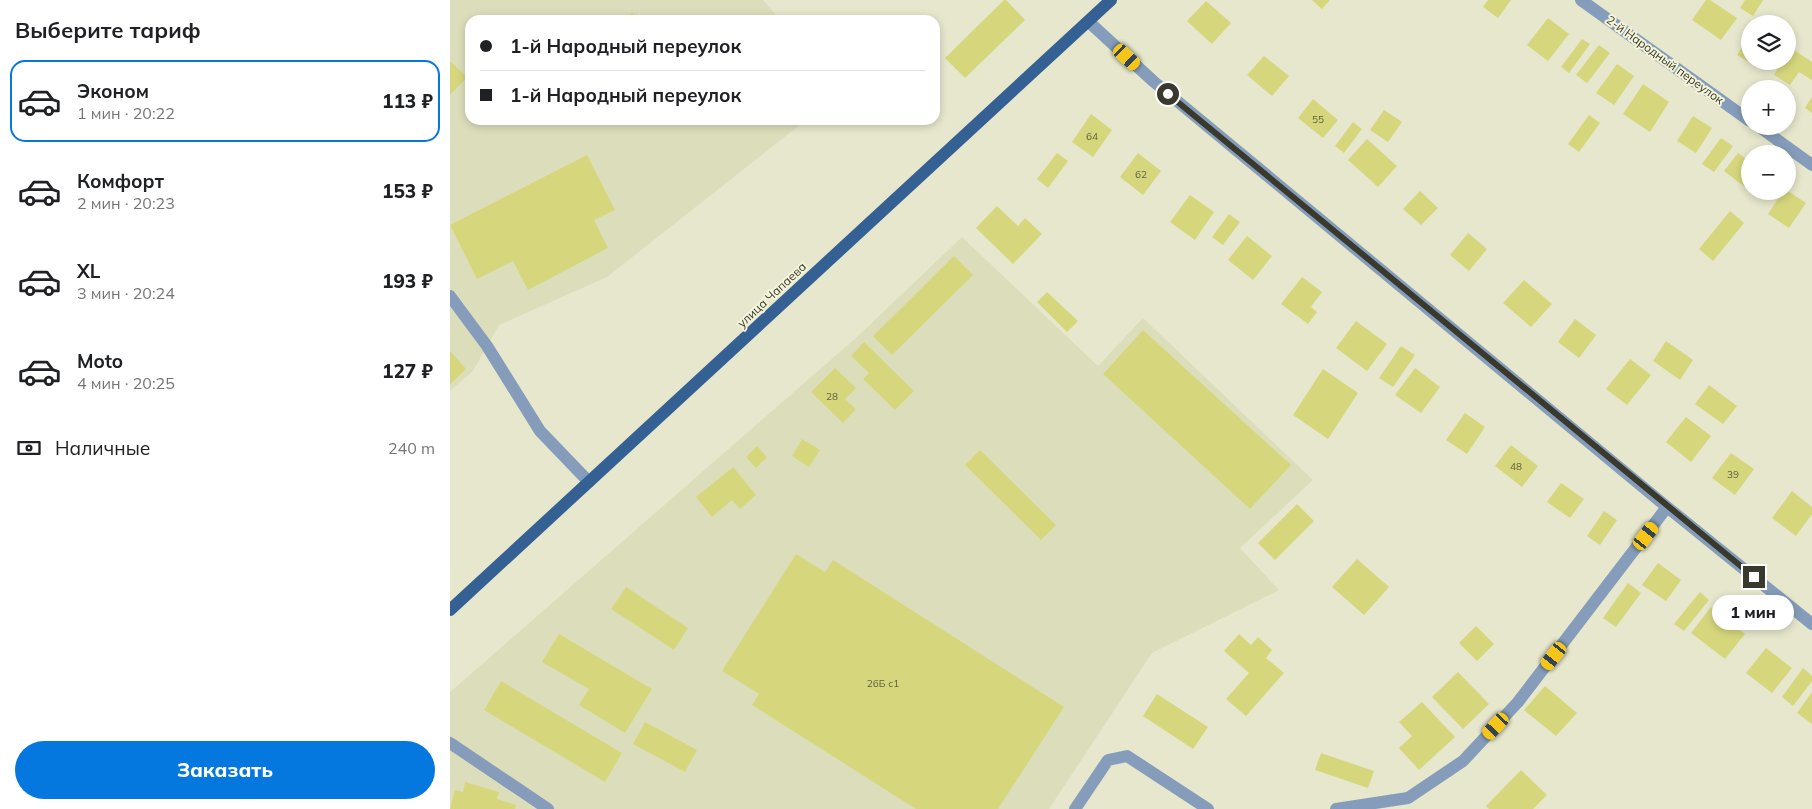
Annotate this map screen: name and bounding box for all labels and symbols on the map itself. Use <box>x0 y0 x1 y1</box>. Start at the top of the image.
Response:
street label: 2-й Народный переулок <box>1604 12 1727 108</box>
car <box>1110 41 1143 73</box>
route start <box>1157 83 1179 105</box>
house number: 55 <box>1312 113 1324 126</box>
house number: 64 <box>1086 130 1098 143</box>
house number: 62 <box>1135 168 1147 181</box>
street label: улица Чапаева <box>734 259 809 330</box>
house number: 28 <box>826 390 838 403</box>
house number: 48 <box>1510 460 1522 473</box>
house number: 39 <box>1727 468 1739 481</box>
car <box>1630 520 1661 552</box>
route end <box>1743 566 1765 588</box>
callout: 1 мин <box>1713 594 1795 630</box>
car <box>1538 640 1569 672</box>
house number: 26Б с1 <box>867 677 899 690</box>
car <box>1480 710 1511 742</box>

